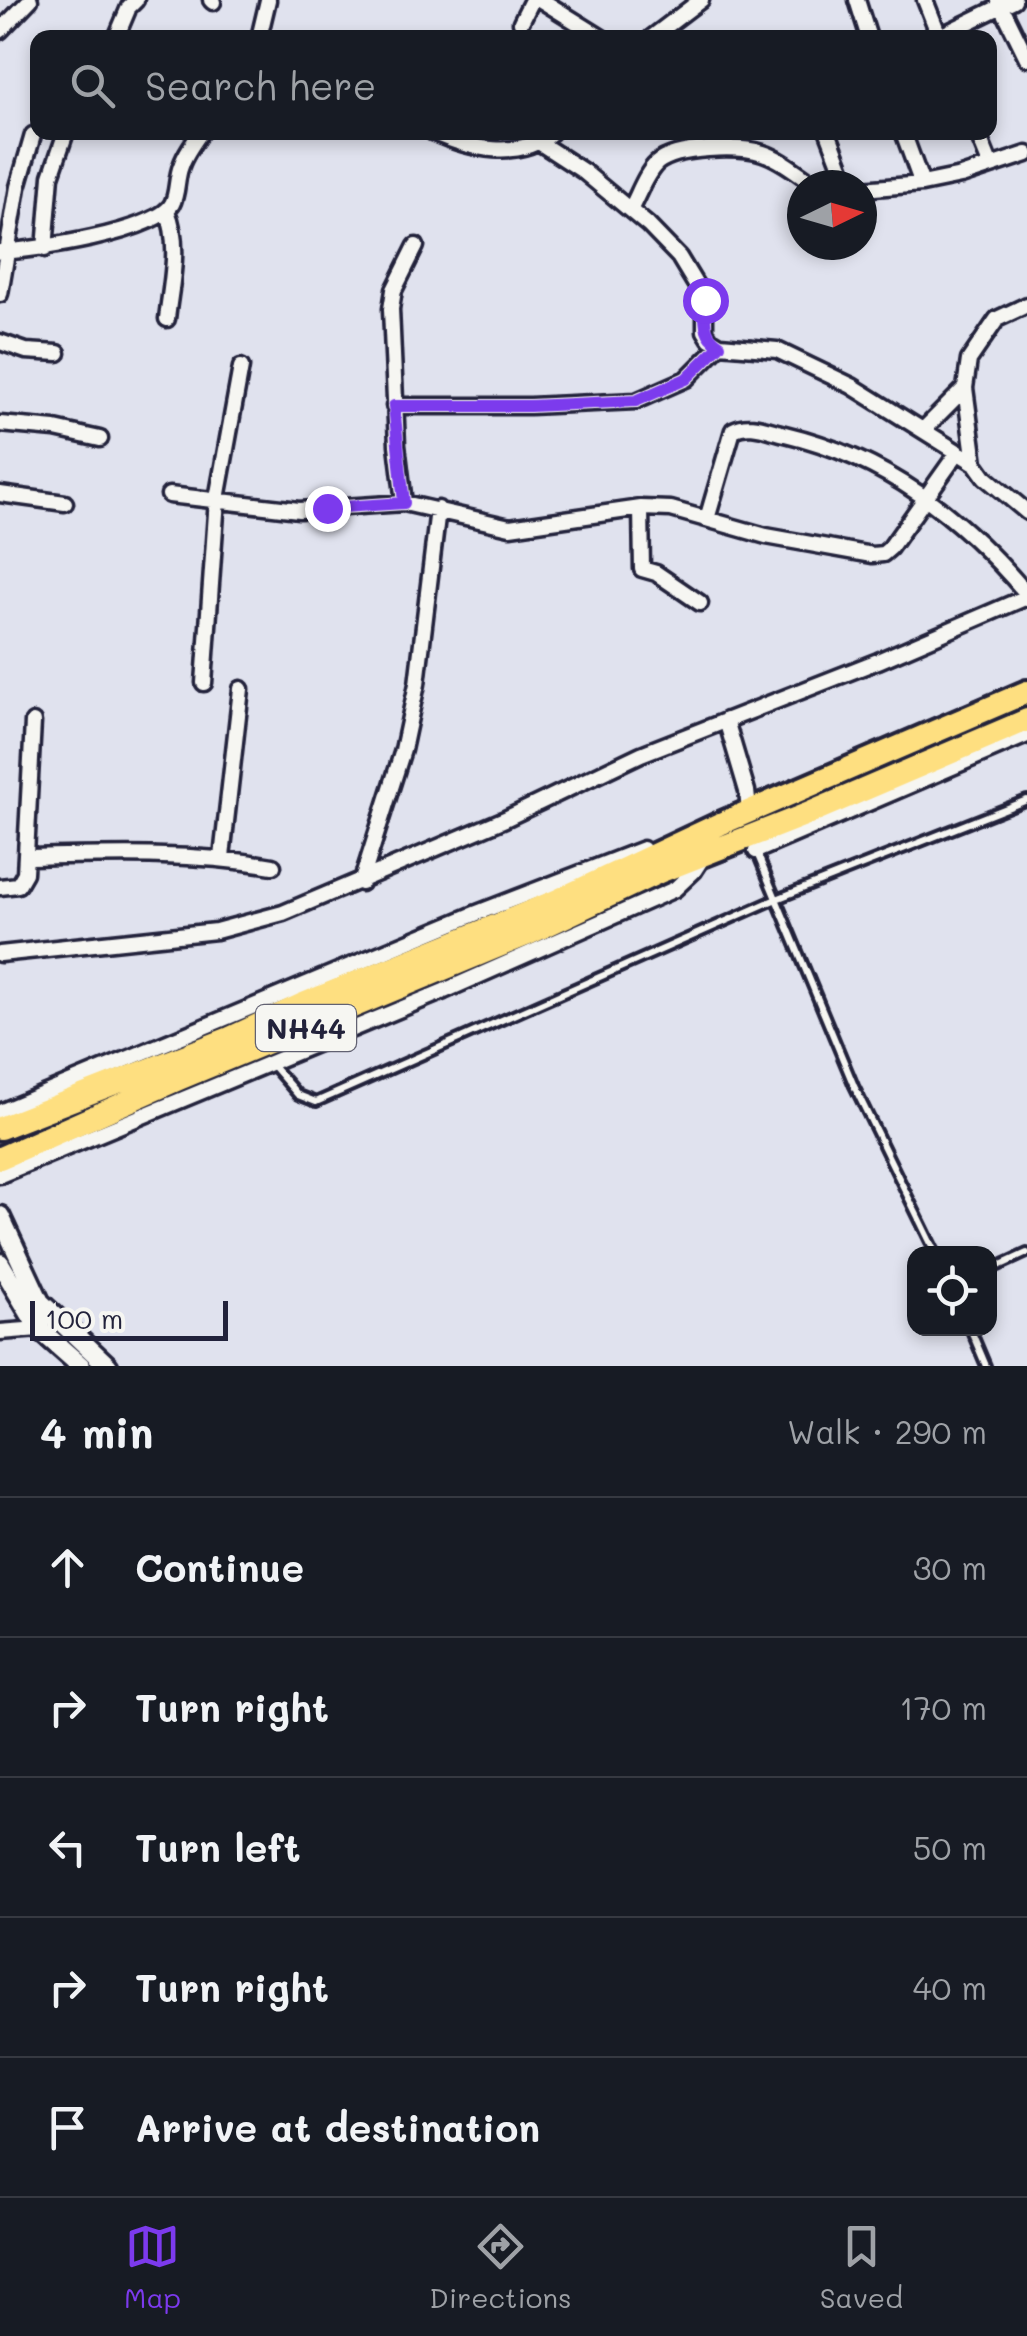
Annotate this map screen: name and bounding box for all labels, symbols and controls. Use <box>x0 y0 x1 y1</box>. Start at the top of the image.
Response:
search box <box>30 30 997 140</box>
icon: search <box>65 58 120 113</box>
text: Search here <box>145 60 376 110</box>
north arrow <box>787 170 877 260</box>
route start <box>683 278 729 324</box>
route end <box>305 486 351 532</box>
road number: NH44 <box>256 1005 356 1051</box>
map controls <box>907 1246 997 1336</box>
button: locate <box>907 1246 997 1336</box>
scale bar <box>30 1296 228 1340</box>
text: 100 m <box>45 1300 123 1336</box>
text: 4 min <box>40 1404 153 1459</box>
text: Walk · 290 m <box>787 1410 987 1452</box>
icon: ahead <box>40 1540 95 1595</box>
text: Continue <box>135 1542 304 1592</box>
text: 30 m <box>913 1546 987 1588</box>
icon: right <box>40 1680 95 1735</box>
text: Turn right <box>135 1682 329 1732</box>
text: 170 m <box>899 1686 987 1728</box>
icon: left <box>40 1820 95 1875</box>
text: Turn left <box>135 1822 301 1872</box>
text: 50 m <box>913 1826 987 1868</box>
icon: right <box>40 1960 95 2015</box>
text: Turn right <box>135 1962 329 2012</box>
text: 40 m <box>913 1966 987 2008</box>
icon: arrive <box>40 2100 95 2155</box>
text: Arrive at destination <box>135 2102 540 2152</box>
tab: Map <box>124 2219 181 2315</box>
tab: Directions <box>429 2219 572 2315</box>
tab: Saved <box>820 2219 903 2315</box>

